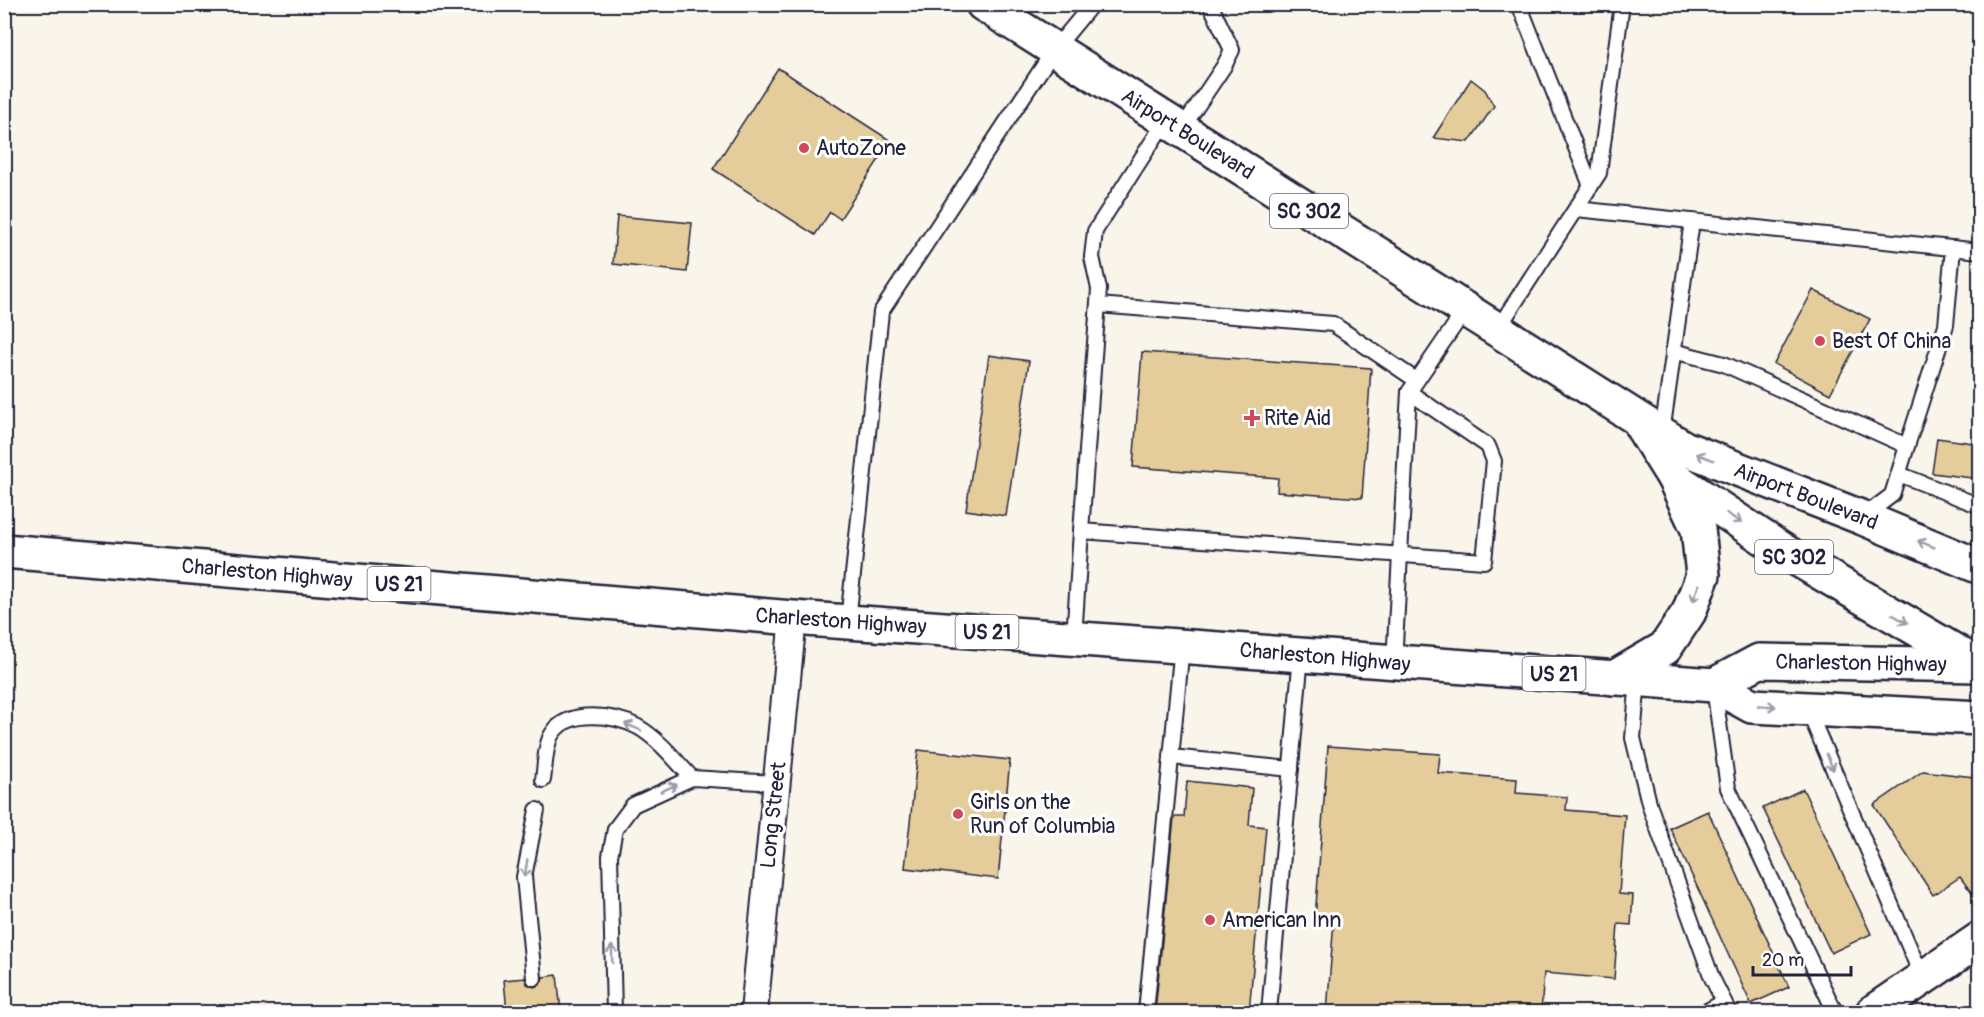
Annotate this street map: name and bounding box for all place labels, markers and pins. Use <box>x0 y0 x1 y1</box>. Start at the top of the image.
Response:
place label: AutoZone <box>816 135 907 162</box>
marker: AutoZone <box>797 141 811 155</box>
place label: Best Of China <box>1832 328 1951 355</box>
marker: Best Of China <box>1813 334 1827 348</box>
place label: Rite Aid <box>1264 405 1331 432</box>
marker: Rite Aid <box>1245 411 1259 425</box>
place label: Girls on the Run of Columbia <box>970 789 1115 840</box>
marker: Girls on the Run of Columbia <box>951 807 965 821</box>
place label: American Inn <box>1222 907 1341 934</box>
marker: American Inn <box>1203 913 1217 927</box>

